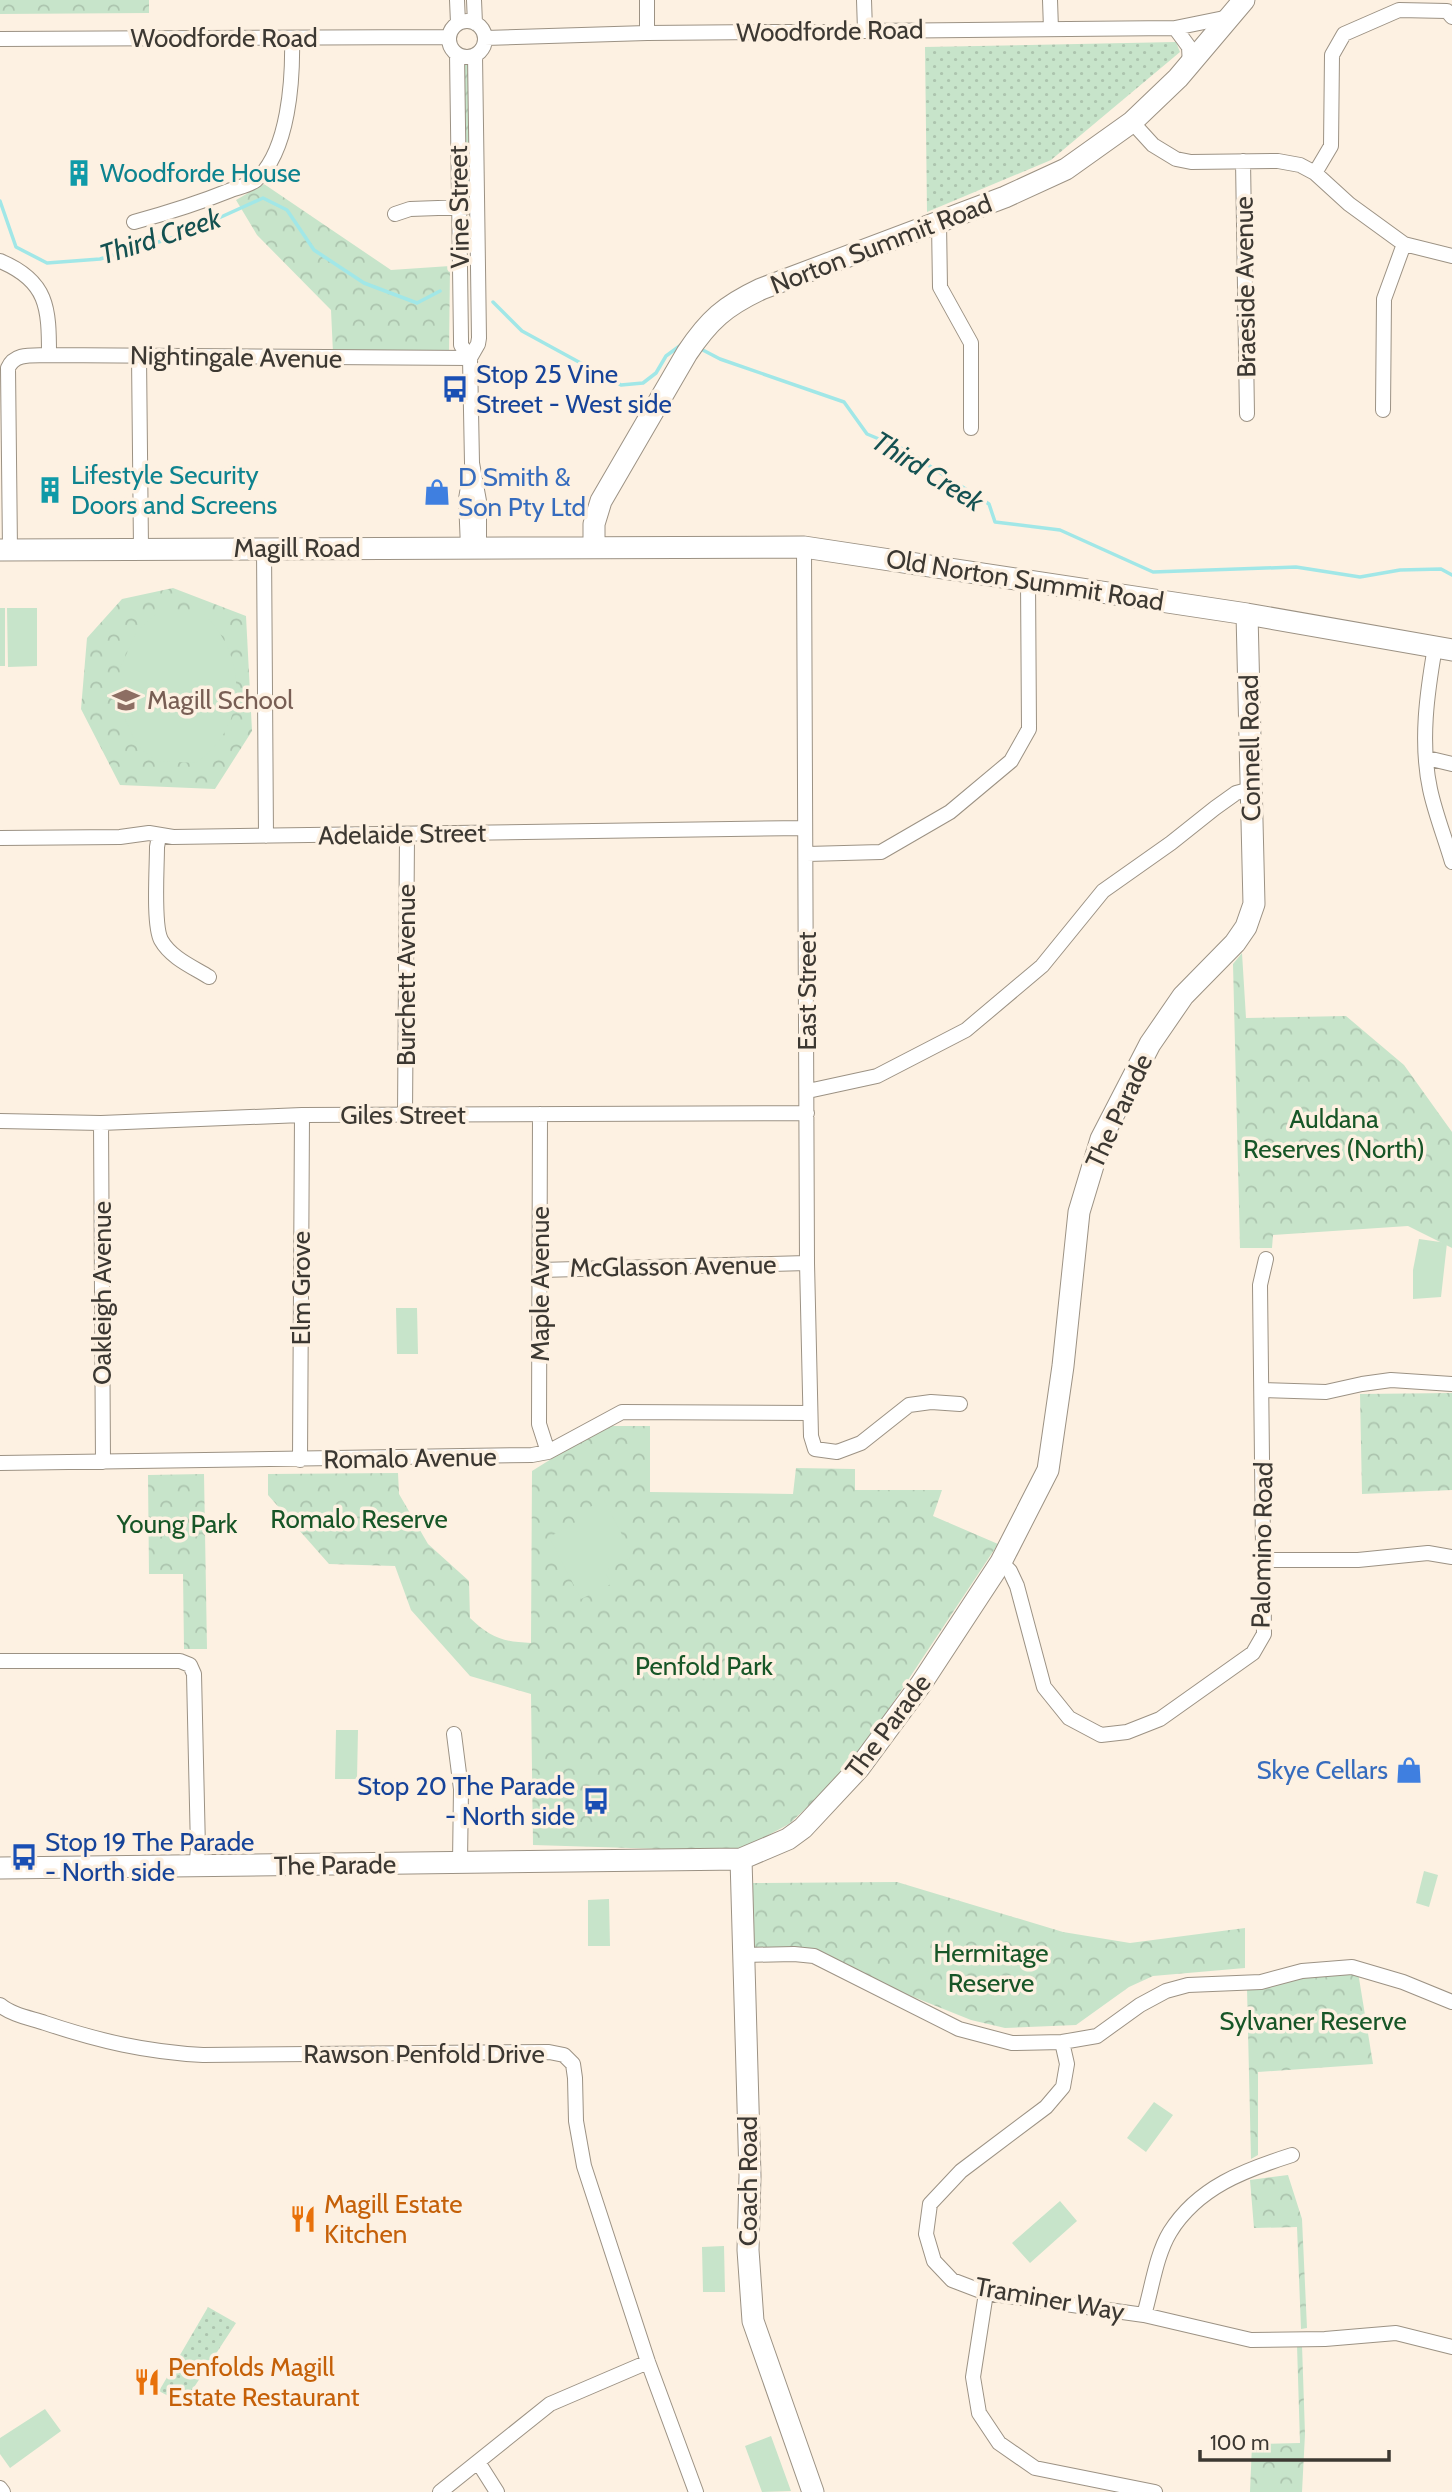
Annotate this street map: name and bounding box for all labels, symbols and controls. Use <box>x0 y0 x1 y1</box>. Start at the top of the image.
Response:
street label: Woodforde Road <box>736 13 924 49</box>
street label: Woodforde Road <box>130 22 318 54</box>
street label: Vine Street <box>442 145 476 269</box>
place label: Woodforde House <box>100 157 301 189</box>
building icon: Woodforde House <box>64 158 94 188</box>
street label: Norton Summit Road <box>766 187 996 301</box>
street label: Braeside Avenue <box>1227 196 1263 378</box>
water label: Third Creek <box>95 200 226 271</box>
street label: Nightingale Avenue <box>130 339 342 375</box>
place label: Stop 25 Vine Street - West side <box>476 358 672 420</box>
bus stop icon: Stop 25 Vine Street - West side <box>440 374 470 404</box>
water label: Third Creek <box>866 423 991 519</box>
place label: Lifestyle Security Doors and Screens <box>71 459 277 521</box>
place label: D Smith & Son Pty Ltd <box>458 461 586 523</box>
building icon: Lifestyle Security Doors and Screens <box>35 475 65 505</box>
shop icon: D Smith & Son Pty Ltd <box>422 477 452 507</box>
street label: Magill Road <box>234 532 360 564</box>
street label: Old Norton Summit Road <box>884 542 1166 618</box>
street label: Connell Road <box>1233 674 1267 822</box>
place label: Magill School <box>147 684 293 716</box>
school or university icon: Magill School <box>111 685 141 715</box>
street label: Adelaide Street <box>318 817 487 851</box>
street label: Burchett Avenue <box>390 884 422 1066</box>
street label: East Street <box>791 931 823 1051</box>
street label: The Parade <box>1079 1049 1159 1173</box>
street label: Giles Street <box>340 1099 466 1131</box>
park label: Auldana Reserves (North) <box>1243 1103 1425 1165</box>
street label: Oakleigh Avenue <box>86 1201 118 1385</box>
street label: Maple Avenue <box>524 1206 556 1362</box>
street label: Elm Grove <box>285 1231 317 1345</box>
street label: McGlasson Avenue <box>569 1248 777 1284</box>
street label: Romalo Avenue <box>323 1440 497 1476</box>
street label: Palomino Road <box>1245 1461 1279 1629</box>
park label: Romalo Reserve <box>270 1503 448 1535</box>
park label: Young Park <box>116 1508 238 1540</box>
park label: Penfold Park <box>635 1650 773 1682</box>
street label: The Parade <box>838 1668 938 1784</box>
place label: Skye Cellars <box>1257 1754 1388 1786</box>
shop icon: Skye Cellars <box>1394 1755 1424 1785</box>
place label: Stop 20 The Parade - North side <box>357 1770 575 1832</box>
bus stop icon: Stop 20 The Parade - North side <box>581 1786 611 1816</box>
place label: Stop 19 The Parade - North side <box>45 1826 254 1888</box>
bus stop icon: Stop 19 The Parade - North side <box>9 1842 39 1872</box>
street label: The Parade <box>274 1848 396 1882</box>
park label: Hermitage Reserve <box>933 1937 1049 1999</box>
park label: Sylvaner Reserve <box>1219 2005 1407 2037</box>
street label: Rawson Penfold Drive <box>303 2038 545 2070</box>
street label: Coach Road <box>732 2116 764 2246</box>
place label: Magill Estate Kitchen <box>324 2188 463 2250</box>
restaurant icon: Magill Estate Kitchen <box>288 2204 318 2234</box>
street label: Traminer Way <box>973 2270 1127 2328</box>
place label: Penfolds Magill Estate Restaurant <box>168 2351 360 2413</box>
restaurant icon: Penfolds Magill Estate Restaurant <box>132 2367 162 2397</box>
scale bar <box>1200 2418 1389 2462</box>
text: 100 m <box>1210 2430 1269 2455</box>

